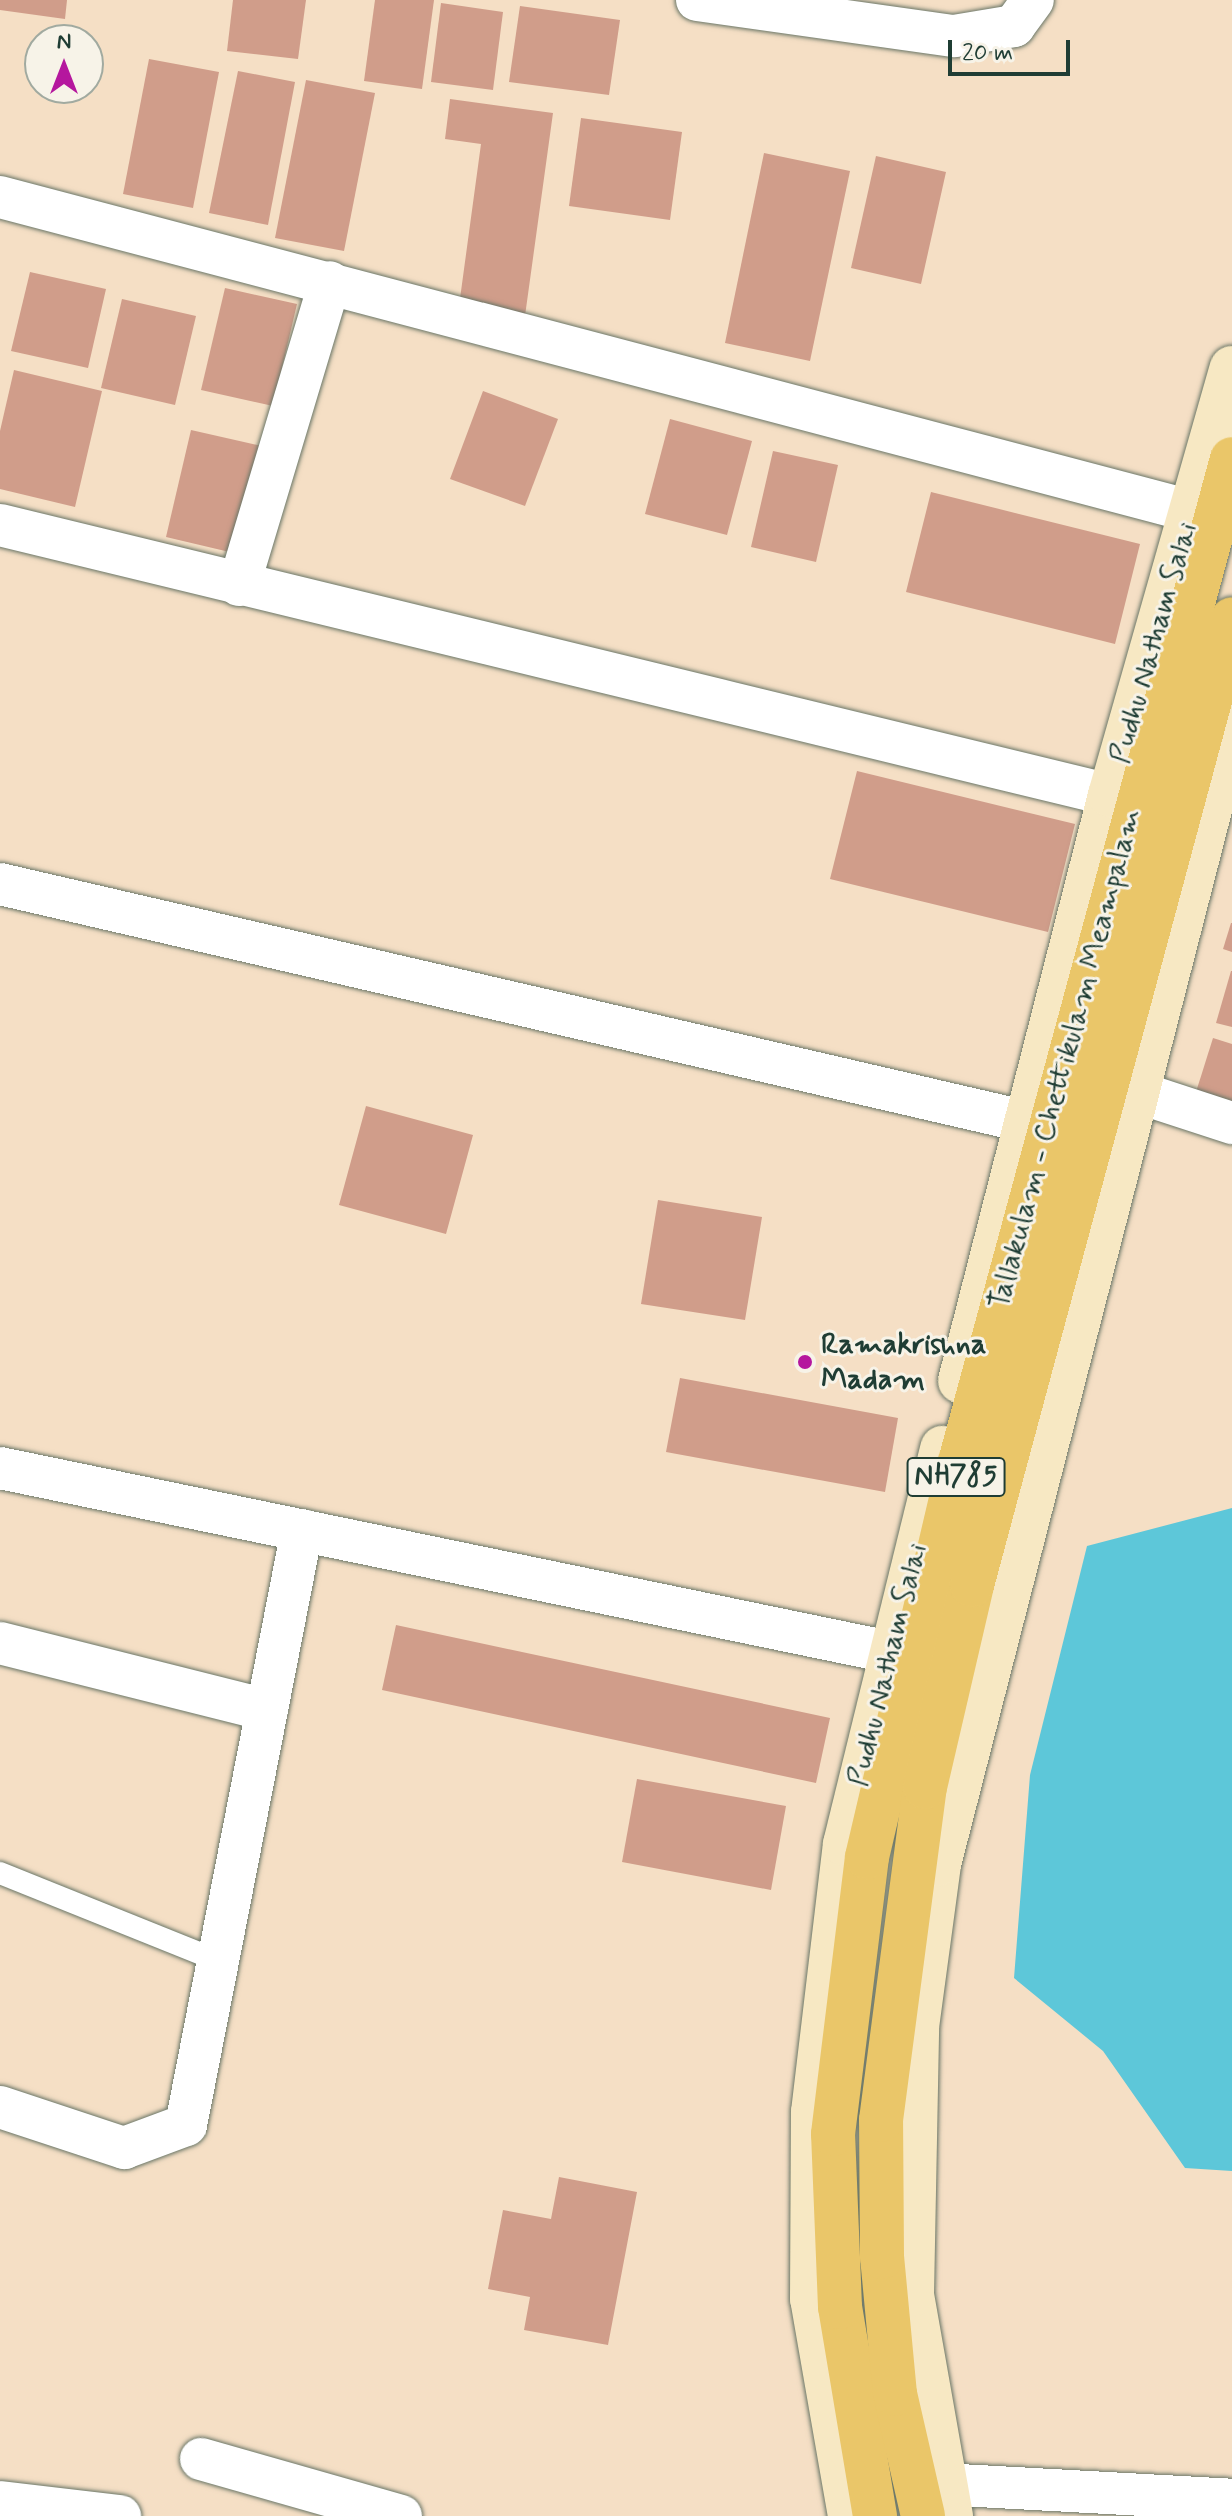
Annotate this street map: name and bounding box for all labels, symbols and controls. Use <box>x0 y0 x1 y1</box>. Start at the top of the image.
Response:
north arrow <box>24 24 104 104</box>
scale bar <box>952 24 1074 74</box>
text: N <box>57 28 71 56</box>
text: 20 m <box>962 38 1013 69</box>
street label: Pudhu Natham Salai <box>1103 519 1205 767</box>
street label: Tallakulam - Chettikulam Meampalam <box>982 805 1150 1313</box>
place label: Ramakrishna Madam <box>821 1327 986 1398</box>
marker: Ramakrishna Madam <box>796 1353 814 1371</box>
road number: NH785 <box>906 1453 1006 1501</box>
street label: Pudhu Natham Salai <box>841 1540 935 1790</box>

